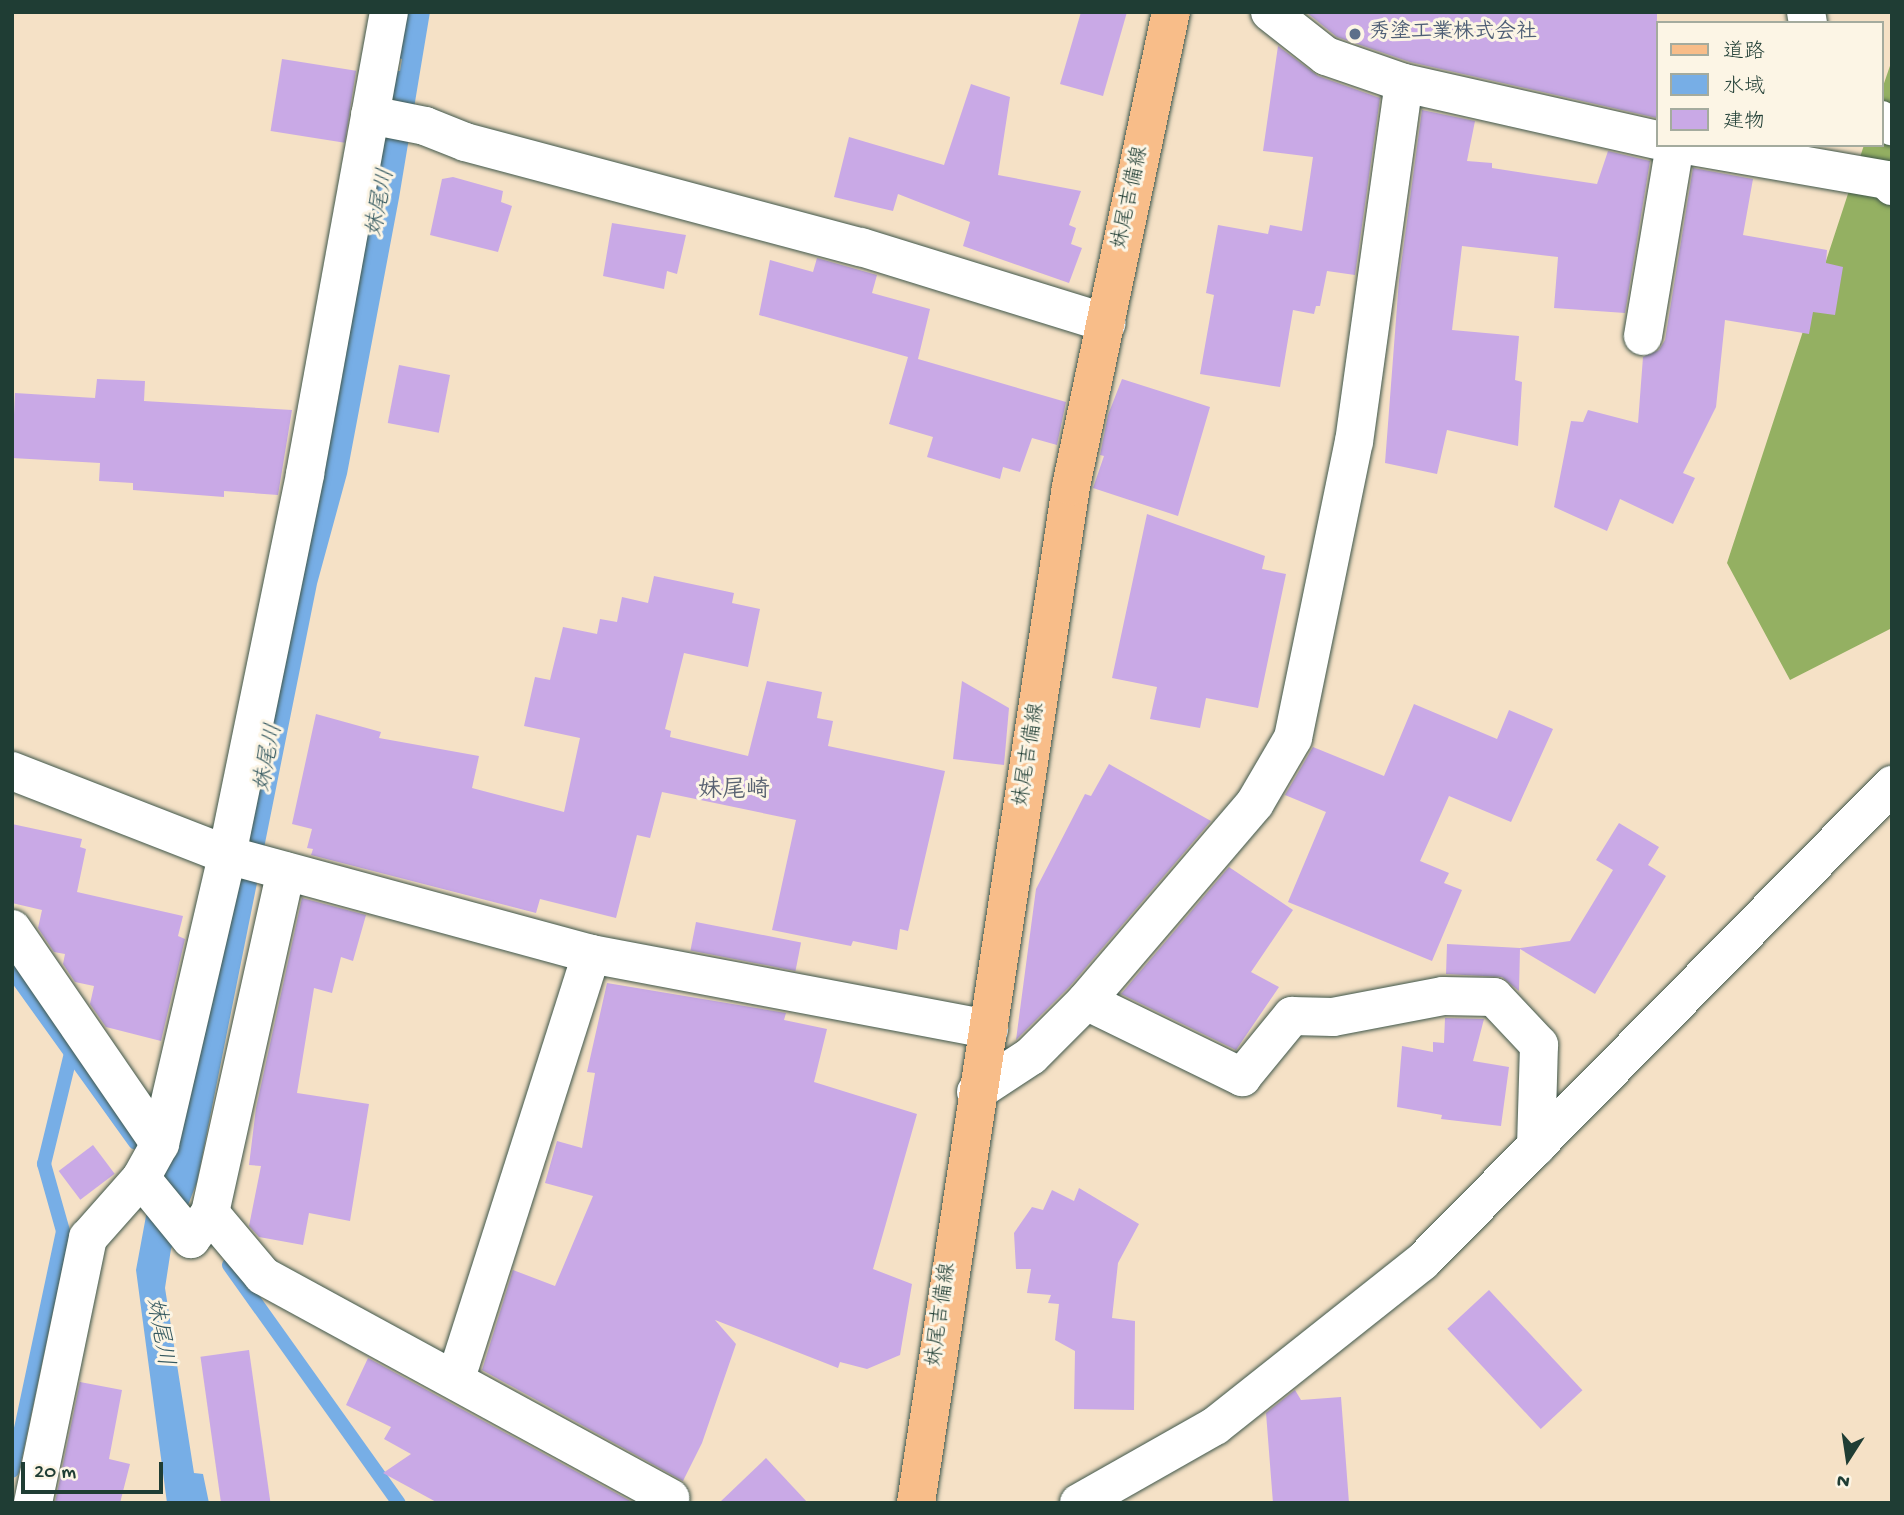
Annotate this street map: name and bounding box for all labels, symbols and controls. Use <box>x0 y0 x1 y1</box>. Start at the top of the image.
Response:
place label: 秀塗工業株式会社 <box>1369 21 1537 47</box>
legend <box>1656 21 1883 147</box>
marker: 秀塗工業株式会社 <box>1347 26 1363 42</box>
text: 道路 <box>1723 41 1765 66</box>
text: 水域 <box>1723 76 1765 101</box>
text: 建物 <box>1723 111 1765 136</box>
street label: 妹尾吉備線 <box>1109 144 1155 252</box>
water label: 妹尾川 <box>362 167 402 239</box>
street label: 妹尾吉備線 <box>1010 701 1052 809</box>
water label: 妹尾川 <box>250 722 290 794</box>
district label: 妹尾崎 <box>698 778 770 806</box>
street label: 妹尾吉備線 <box>923 1261 963 1369</box>
water label: 妹尾川 <box>138 1296 178 1368</box>
north arrow <box>1813 1424 1883 1494</box>
scale bar <box>24 1448 166 1492</box>
text: 20 m <box>34 1461 76 1486</box>
text: N <box>1835 1467 1852 1493</box>

